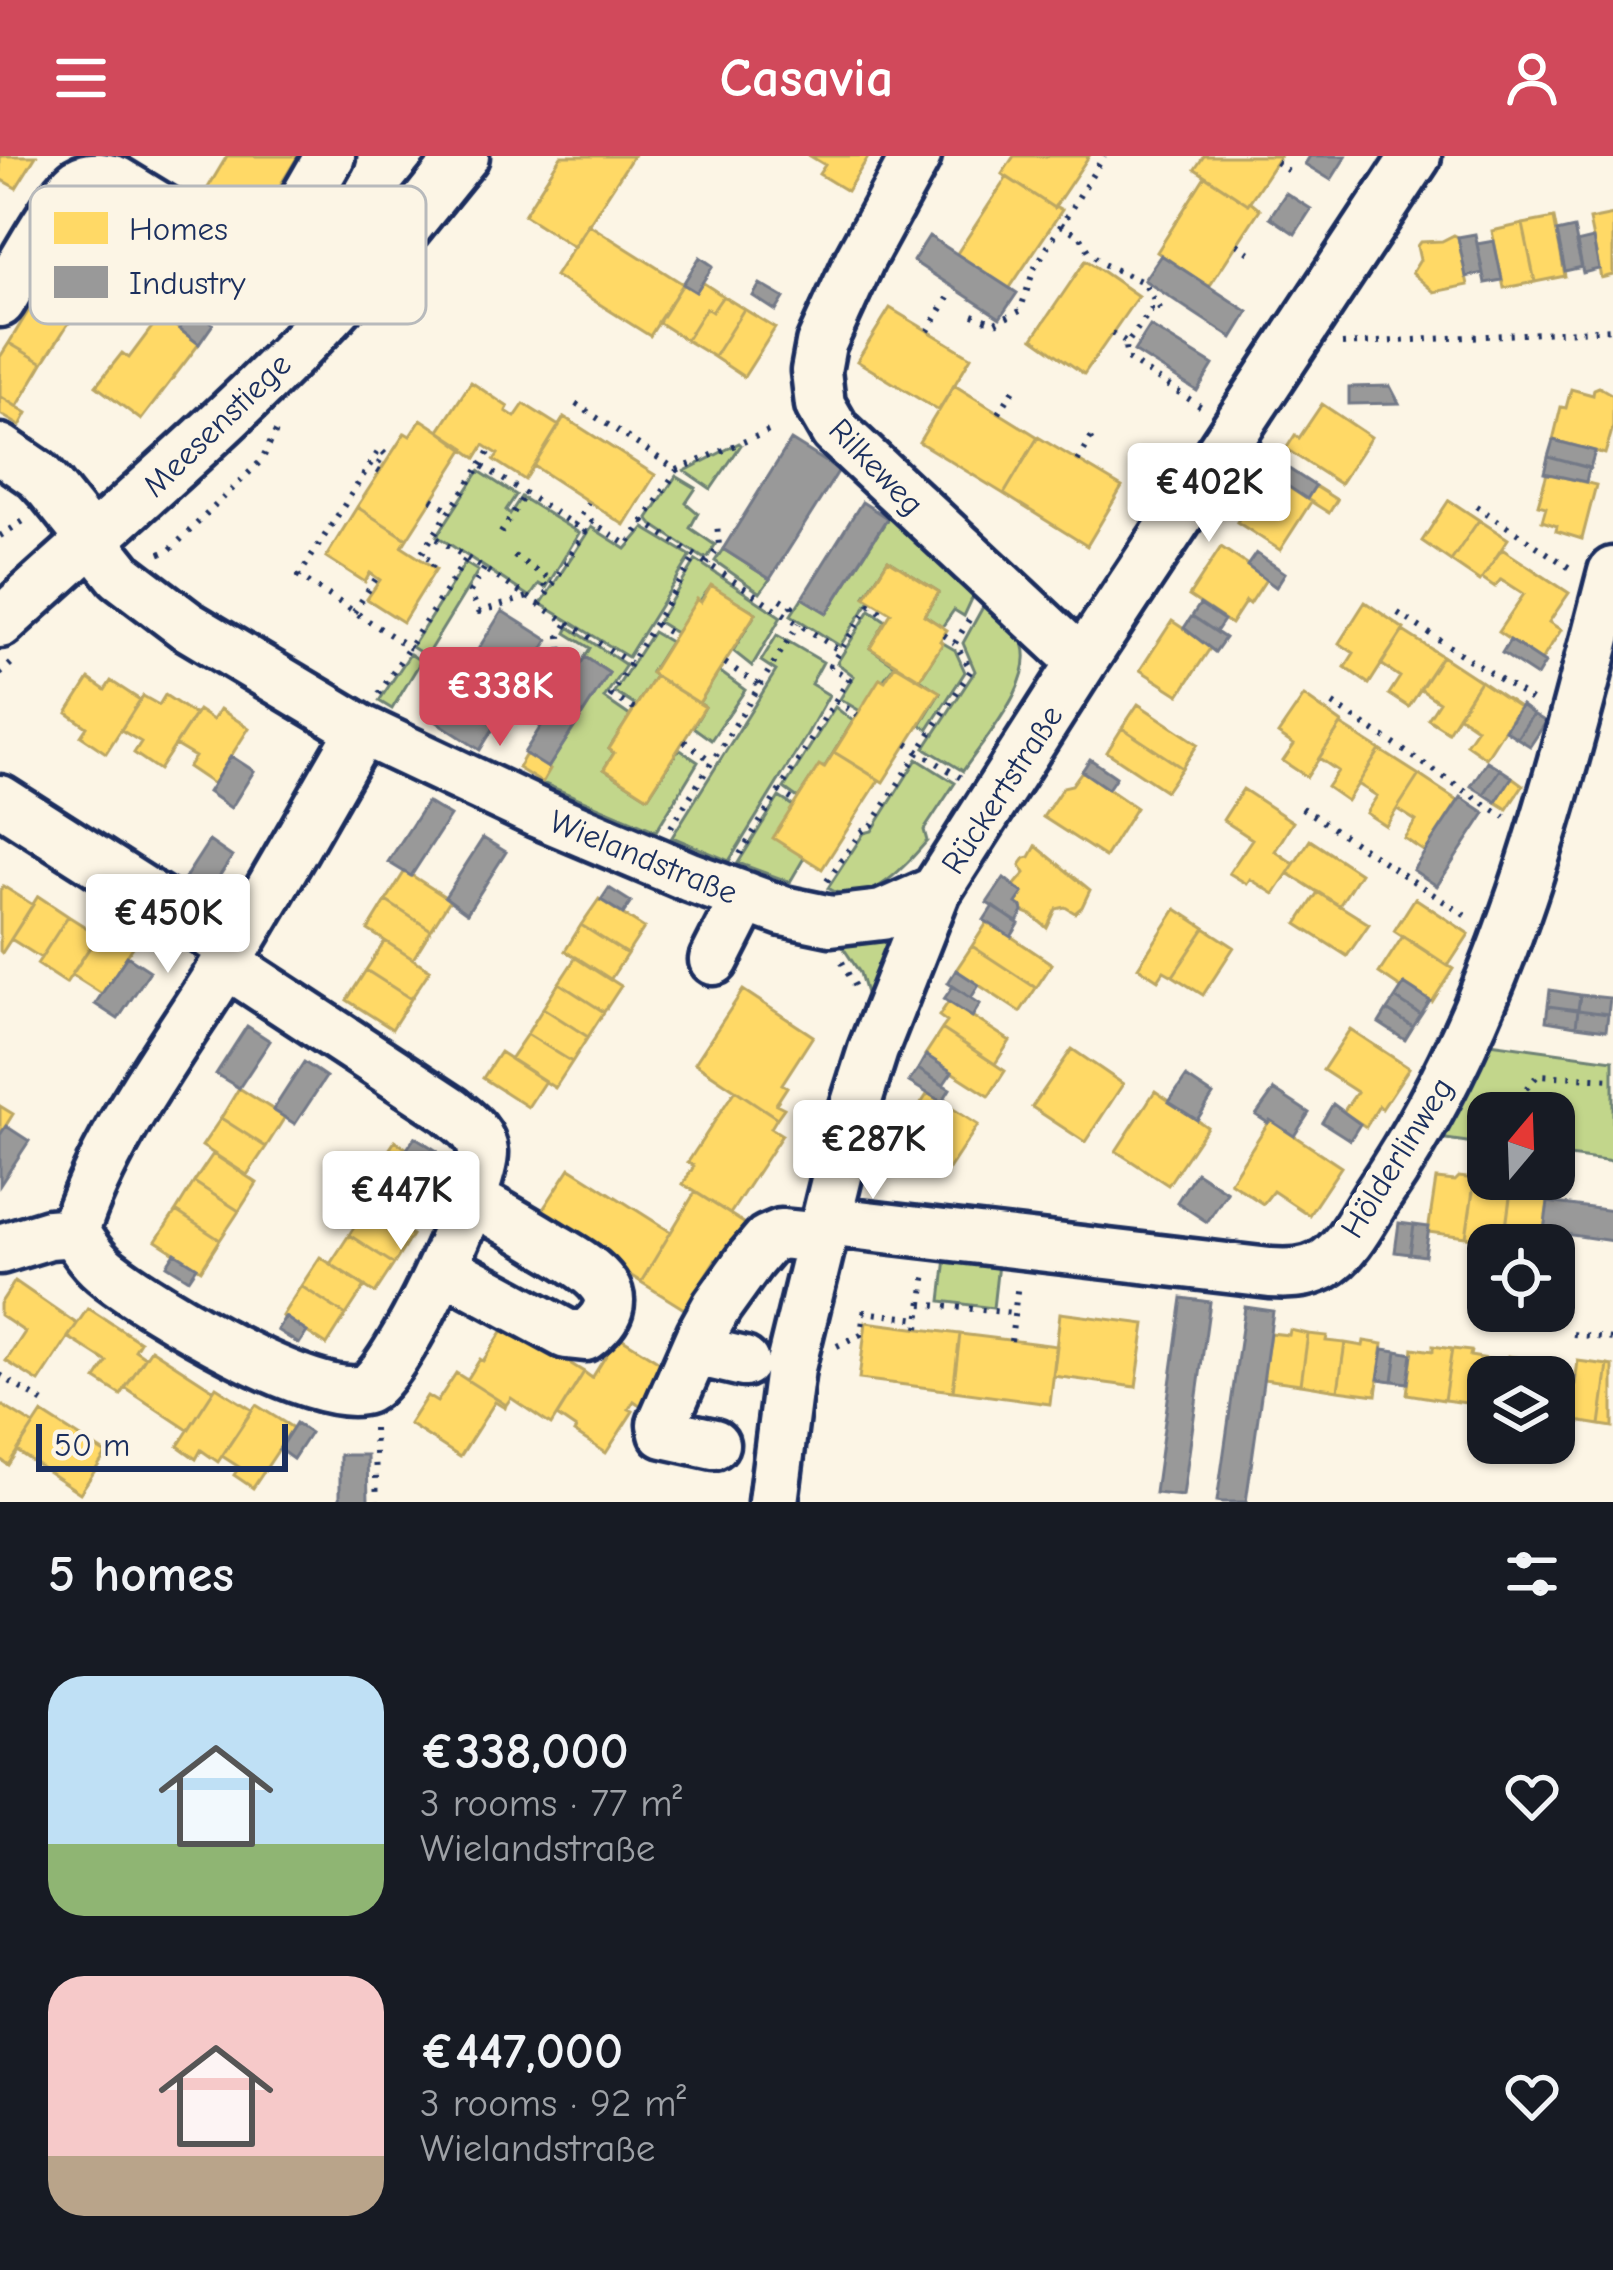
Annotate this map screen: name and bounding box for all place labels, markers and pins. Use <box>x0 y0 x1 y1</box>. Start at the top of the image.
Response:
pin: €402K <box>1125 443 1293 545</box>
pin: €338K <box>416 647 584 749</box>
pin: €450K <box>84 874 252 976</box>
pin: €287K <box>789 1100 957 1202</box>
pin: €447K <box>317 1151 485 1253</box>

